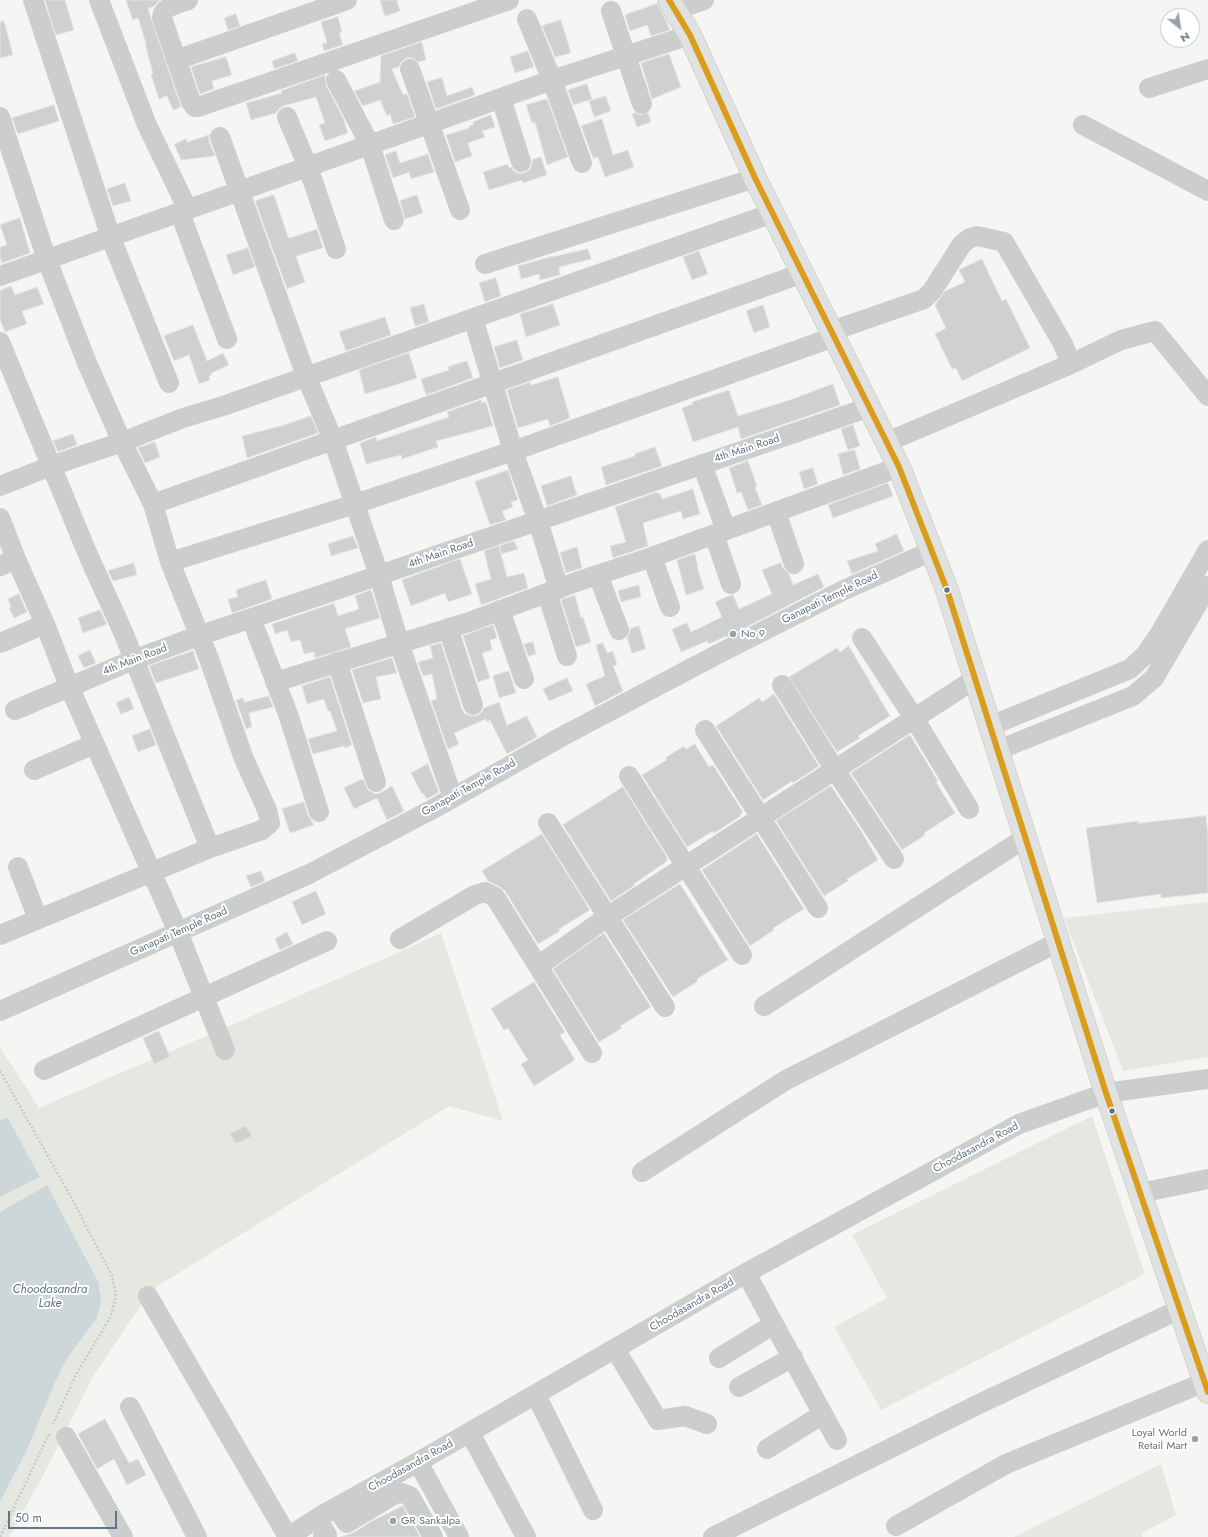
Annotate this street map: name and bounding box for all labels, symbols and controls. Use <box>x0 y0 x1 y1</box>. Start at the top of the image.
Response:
north arrow <box>1160 8 1200 48</box>
text: N <box>1178 28 1193 47</box>
street label: 4th Main Road <box>713 432 781 466</box>
street label: 4th Main Road <box>407 537 475 571</box>
street label: Ganapati Temple Road <box>780 569 880 627</box>
unlabelled marker <box>942 585 952 595</box>
place label: No 9 <box>741 627 765 641</box>
marker: No 9 <box>728 629 738 639</box>
street label: 4th Main Road <box>101 642 169 678</box>
street label: Ganapati Temple Road <box>420 757 518 819</box>
street label: Ganapati Temple Road <box>128 905 230 959</box>
unlabelled marker <box>1107 1106 1117 1116</box>
street label: Choodasandra Road <box>931 1120 1021 1176</box>
street label: Choodasandra Road <box>648 1276 736 1334</box>
water label: Choodasandra Lake <box>13 1283 87 1311</box>
place label: Loyal World Retail Mart <box>1132 1426 1187 1452</box>
marker: Loyal World Retail Mart <box>1190 1434 1200 1444</box>
street label: Choodasandra Road <box>366 1437 456 1495</box>
scale bar <box>10 1503 119 1529</box>
text: 50 m <box>15 1509 42 1527</box>
place label: GR Sankalpa <box>401 1514 460 1528</box>
marker: GR Sankalpa <box>388 1516 398 1526</box>

